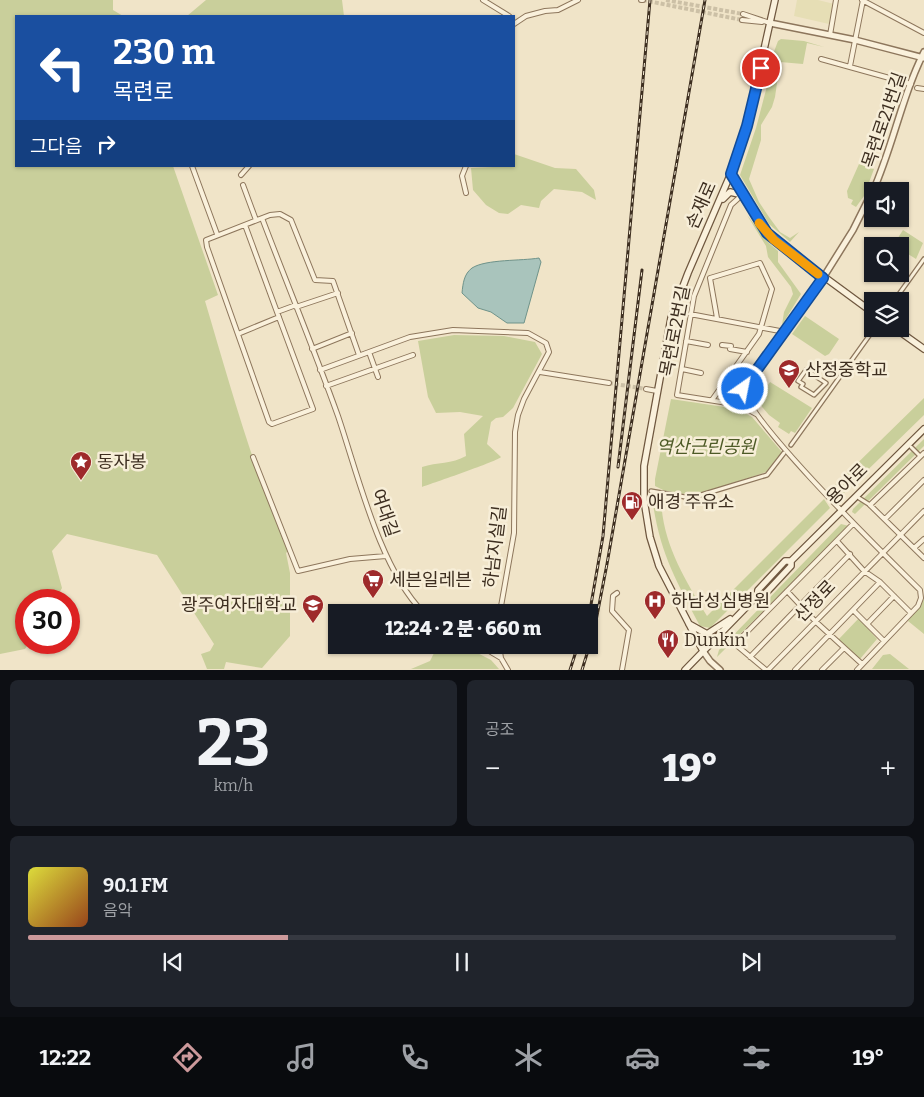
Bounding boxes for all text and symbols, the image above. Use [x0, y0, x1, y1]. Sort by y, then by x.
text: 230 m [113, 31, 215, 73]
icon: left [30, 35, 95, 100]
pin [740, 47, 782, 89]
icon: arrive [747, 54, 775, 82]
street label: 목련로21번길 [857, 69, 911, 171]
text: 목련로 [113, 78, 174, 105]
icon: right [92, 130, 120, 158]
text: 그다음 [30, 135, 82, 158]
street label: 손재로 [681, 178, 721, 232]
map controls [864, 182, 909, 337]
button: sound [864, 182, 909, 227]
button: search [864, 237, 909, 282]
street label: 목련로2번길 [655, 283, 695, 379]
button: layers [864, 292, 909, 337]
school or university icon: 산정중학교 [777, 358, 801, 389]
place label: 산정중학교 [805, 359, 888, 381]
position arrow [716, 362, 768, 414]
park label: 역산근린공원 [656, 436, 757, 458]
place icon: 동자봉 [69, 450, 93, 481]
place label: 동자봉 [97, 451, 147, 473]
street label: 용아로 [822, 459, 872, 509]
street label: 여대길 [367, 486, 403, 540]
fuel station icon: 애경 주유소 [620, 490, 644, 521]
place label: 애경 주유소 [648, 491, 734, 513]
street label: 하남지실길 [479, 505, 511, 589]
supermarket icon: 세븐일레븐 [361, 568, 385, 599]
place label: 세븐일레븐 [389, 569, 472, 591]
street label: 산정로 [790, 575, 840, 627]
speed limit sign: 30 [15, 589, 80, 654]
hospital icon: 하남성심병원 [643, 589, 667, 620]
place label: 하남성심병원 [671, 590, 770, 612]
school or university icon: 광주여자대학교 [301, 593, 325, 624]
place label: 광주여자대학교 [181, 594, 297, 616]
text: 12:24 · 2 분 · 660 m [385, 617, 541, 640]
restaurant icon: Dunkin' [656, 628, 680, 659]
place label: Dunkin' [684, 629, 749, 651]
text: 23 [196, 704, 271, 782]
text: 공조 [485, 720, 514, 739]
text: 19° [662, 745, 718, 791]
text: − [485, 752, 500, 785]
text: + [880, 752, 896, 785]
text: km/h [214, 776, 253, 795]
text: 90.1 FM [103, 874, 168, 897]
text: 음악 [103, 901, 132, 920]
icon: previous [159, 948, 187, 976]
icon: pause [448, 948, 476, 976]
icon: next [737, 948, 765, 976]
icon: directions [170, 1040, 205, 1075]
icon: music [284, 1040, 319, 1075]
icon: phone [397, 1040, 432, 1075]
icon: climate [511, 1040, 546, 1075]
icon: car [625, 1040, 660, 1075]
icon: filters [739, 1040, 774, 1075]
text: 12:22 [39, 1044, 91, 1071]
text: 19° [853, 1044, 885, 1071]

